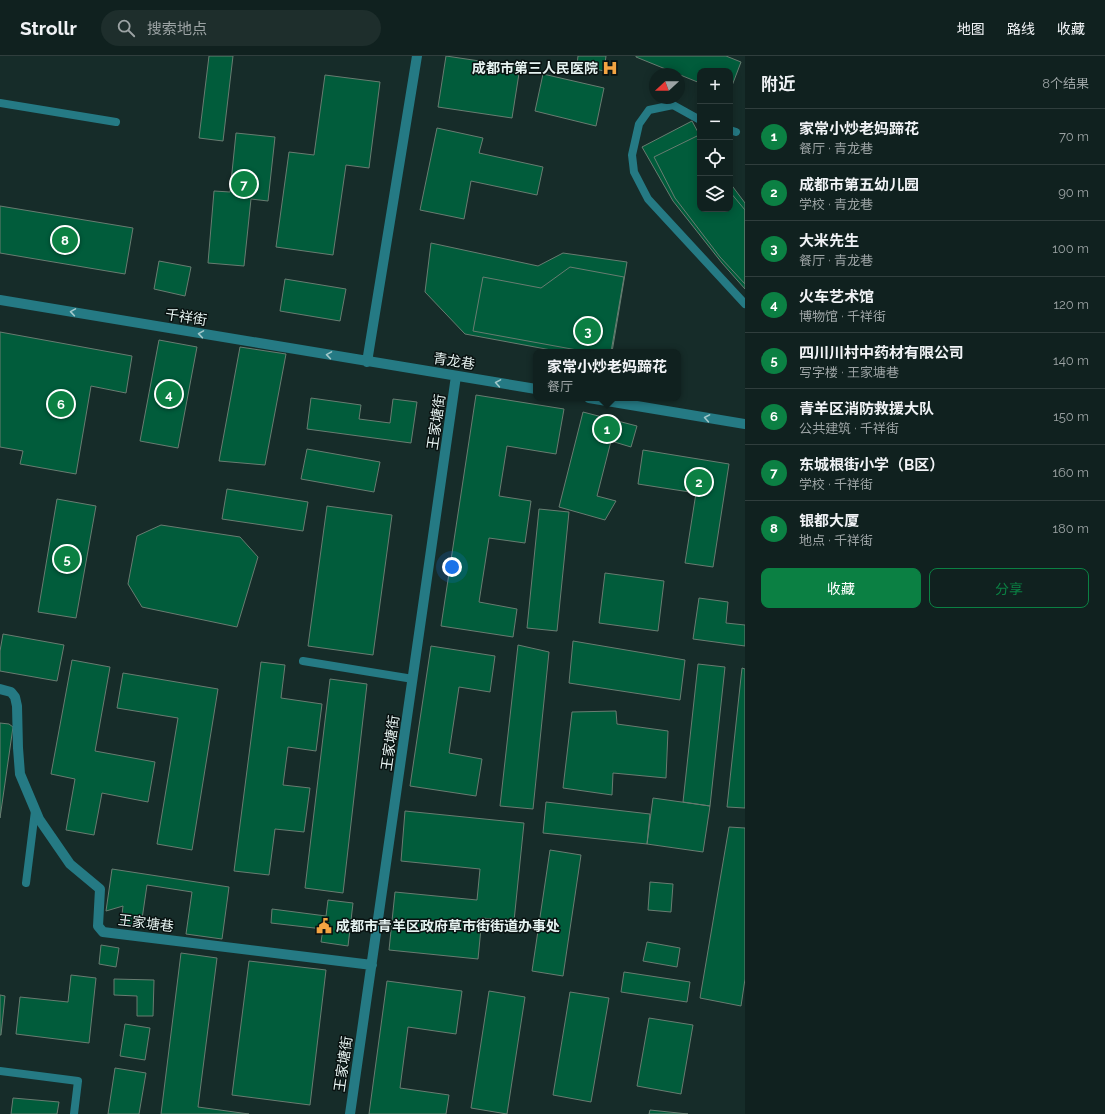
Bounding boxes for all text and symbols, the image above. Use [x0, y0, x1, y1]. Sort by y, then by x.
search box [101, 10, 381, 46]
text: Strollr [20, 17, 77, 39]
icon: search [115, 17, 137, 39]
text: 搜索地点 [147, 20, 207, 38]
text: 地图 [957, 21, 985, 37]
text: 路线 [1007, 21, 1035, 37]
text: 收藏 [1057, 21, 1085, 37]
hospital icon: 成都市第三人民医院 [601, 59, 619, 77]
place label: 成都市第三人民医院 [472, 60, 598, 76]
north arrow [649, 68, 685, 104]
map controls [697, 68, 733, 212]
button: + [697, 68, 733, 104]
text: 附近 [761, 74, 795, 94]
text: 8个结果 [1042, 76, 1089, 91]
button: − [697, 104, 733, 140]
text: 家常小炒老妈蹄花 [799, 120, 919, 138]
text: 1 [771, 129, 777, 144]
text: 70 m [1059, 129, 1089, 144]
button: locate [697, 140, 733, 176]
text: 餐厅 · 青龙巷 [799, 141, 873, 156]
pin: 7 [231, 169, 257, 199]
button: layers [697, 176, 733, 212]
text: 成都市第五幼儿园 [799, 176, 919, 194]
text: 2 [770, 185, 778, 200]
text: 90 m [1058, 185, 1089, 200]
text: 学校 · 青龙巷 [799, 197, 873, 212]
pin: 8 [52, 225, 78, 255]
text: 大米先生 [799, 232, 859, 250]
text: 3 [770, 241, 778, 256]
text: 100 m [1052, 241, 1089, 256]
text: 餐厅 · 青龙巷 [799, 253, 873, 268]
text: 火车艺术馆 [799, 288, 874, 306]
text: 4 [770, 297, 778, 312]
text: 120 m [1053, 297, 1089, 312]
street label: 千祥街 [164, 306, 208, 328]
one-way arrow [69, 309, 76, 317]
text: 博物馆 · 千祥街 [799, 309, 886, 324]
pin: 3 [575, 316, 601, 346]
one-way arrow [198, 330, 204, 339]
text: 四川川村中药材有限公司 [799, 344, 964, 362]
popup [533, 349, 681, 401]
street label: 青龙巷 [432, 350, 476, 372]
one-way arrow [326, 352, 332, 360]
text: 5 [770, 353, 778, 368]
text: 140 m [1053, 353, 1089, 368]
text: 家常小炒老妈蹄花 [547, 358, 667, 376]
text: 写字楼 · 王家塘巷 [799, 365, 899, 380]
pin: 4 [156, 379, 182, 409]
one-way arrow [494, 379, 501, 387]
text: 餐厅 [547, 379, 573, 394]
pin: 6 [48, 389, 74, 419]
street label: 王家塘街 [424, 393, 448, 451]
text: 青羊区消防救援大队 [799, 400, 934, 418]
text: 6 [770, 409, 778, 424]
text: 150 m [1053, 409, 1089, 424]
pin: 1 [594, 414, 620, 444]
one-way arrow [703, 414, 710, 423]
text: 公共建筑 · 千祥街 [799, 421, 899, 436]
text: 东城根街小学（B区） [799, 456, 944, 474]
text: 7 [770, 465, 778, 480]
text: 160 m [1052, 465, 1089, 480]
pin: 2 [686, 467, 712, 497]
text: 学校 · 千祥街 [799, 477, 873, 492]
text: 银都大厦 [799, 512, 859, 530]
text: 8 [770, 521, 778, 536]
text: 180 m [1053, 521, 1089, 536]
text: 地点 · 千祥街 [799, 533, 873, 548]
pin: 5 [54, 544, 80, 574]
your location [442, 557, 462, 577]
button: 收藏 [761, 568, 921, 608]
button: 分享 [929, 568, 1089, 608]
street label: 王家塘街 [378, 714, 402, 772]
street label: 王家塘巷 [117, 912, 175, 934]
public building icon: 成都市青羊区政府草市街街道办事处 [315, 917, 333, 935]
place label: 成都市青羊区政府草市街街道办事处 [336, 918, 560, 934]
street label: 王家塘街 [331, 1035, 355, 1093]

